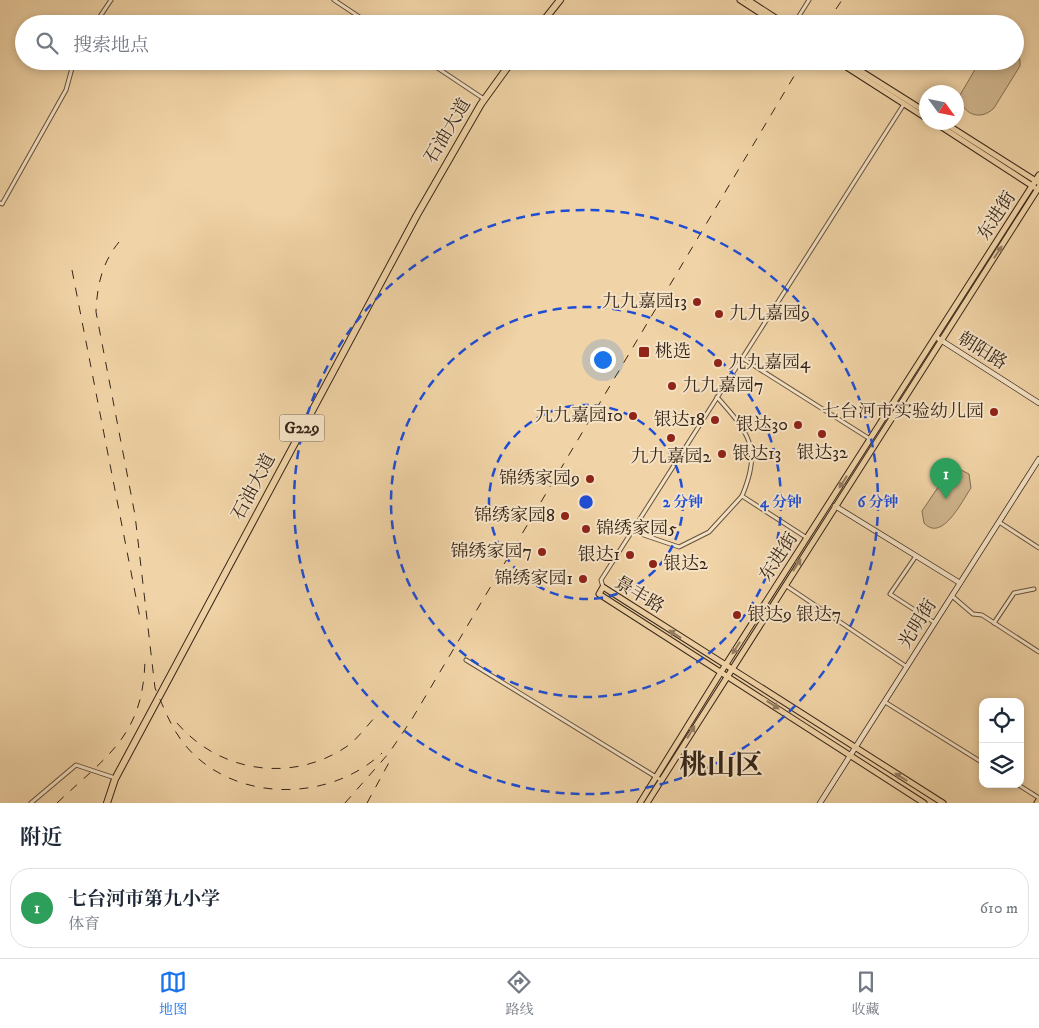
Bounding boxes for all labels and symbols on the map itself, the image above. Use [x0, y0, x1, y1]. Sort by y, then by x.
north arrow [919, 85, 964, 130]
street label: 石油大道 [420, 94, 476, 168]
street label: 东进街 [973, 187, 1021, 245]
one-way arrow [993, 245, 1003, 258]
place label: 九九嘉园13 [602, 291, 687, 313]
marker: 九九嘉园13 [691, 296, 703, 308]
place label: 九九嘉园9 [729, 303, 810, 325]
marker: 九九嘉园9 [713, 308, 725, 320]
street label: 朝阳路 [953, 327, 1011, 375]
place label: 桃选 [655, 341, 691, 363]
marker: 桃选 [637, 345, 651, 359]
your location [590, 347, 616, 373]
place label: 九九嘉园4 [728, 352, 811, 374]
marker: 九九嘉园4 [712, 357, 724, 369]
place label: 九九嘉园7 [682, 375, 763, 397]
marker: 九九嘉园7 [666, 380, 678, 392]
place label: 七台河市实验幼儿园 [822, 401, 984, 423]
place label: 九九嘉园10 [535, 405, 623, 427]
marker: 七台河市实验幼儿园 [988, 406, 1000, 418]
place label: 银达18 [653, 409, 705, 431]
marker: 九九嘉园10 [627, 410, 639, 422]
road number: G229 [280, 414, 324, 442]
marker: 银达18 [709, 414, 721, 426]
place label: 银达30 [736, 414, 788, 436]
marker: 银达30 [792, 419, 804, 431]
marker: 银达32 [816, 428, 828, 440]
marker: 九九嘉园2 [665, 432, 677, 444]
place label: 银达32 [796, 442, 848, 464]
place label: 银达13 [732, 443, 781, 465]
place label: 九九嘉园2 [631, 446, 712, 468]
marker: 银达13 [716, 448, 728, 460]
street label: 石油大道 [227, 450, 281, 524]
pin: 1 [930, 458, 962, 499]
place label: 锦绣家园9 [499, 468, 580, 490]
marker: 锦绣家园9 [584, 473, 596, 485]
one-way arrow [839, 475, 848, 489]
centre of rings [577, 493, 595, 511]
text: 2 分钟 [663, 493, 703, 512]
text: 4 分钟 [759, 493, 802, 512]
text: 6 分钟 [857, 493, 899, 512]
place label: 锦绣家园8 [474, 505, 555, 527]
marker: 锦绣家园8 [559, 510, 571, 522]
place label: 锦绣家园5 [596, 518, 677, 540]
marker: 锦绣家园5 [580, 523, 592, 535]
street label: 东进街 [755, 528, 803, 586]
place label: 锦绣家园7 [451, 541, 532, 563]
place label: 银达1 [577, 544, 620, 566]
marker: 锦绣家园7 [536, 546, 548, 558]
marker: 银达1 [624, 549, 636, 561]
place label: 银达2 [663, 553, 708, 575]
marker: 银达2 [647, 558, 659, 570]
one-way arrow [792, 559, 802, 572]
place label: 锦绣家园1 [494, 568, 573, 590]
street label: 景丰路 [610, 572, 668, 618]
marker: 锦绣家园1 [577, 573, 589, 585]
street label: 光明街 [894, 595, 942, 653]
place label: 银达9 银达7 [747, 604, 841, 626]
marker: 银达9 银达7 [731, 609, 743, 621]
one-way arrow [669, 629, 682, 638]
one-way arrow [732, 641, 741, 655]
one-way arrow [766, 700, 779, 710]
one-way arrow [687, 726, 696, 739]
district label: 桃山区 [679, 748, 763, 783]
one-way arrow [895, 773, 908, 782]

